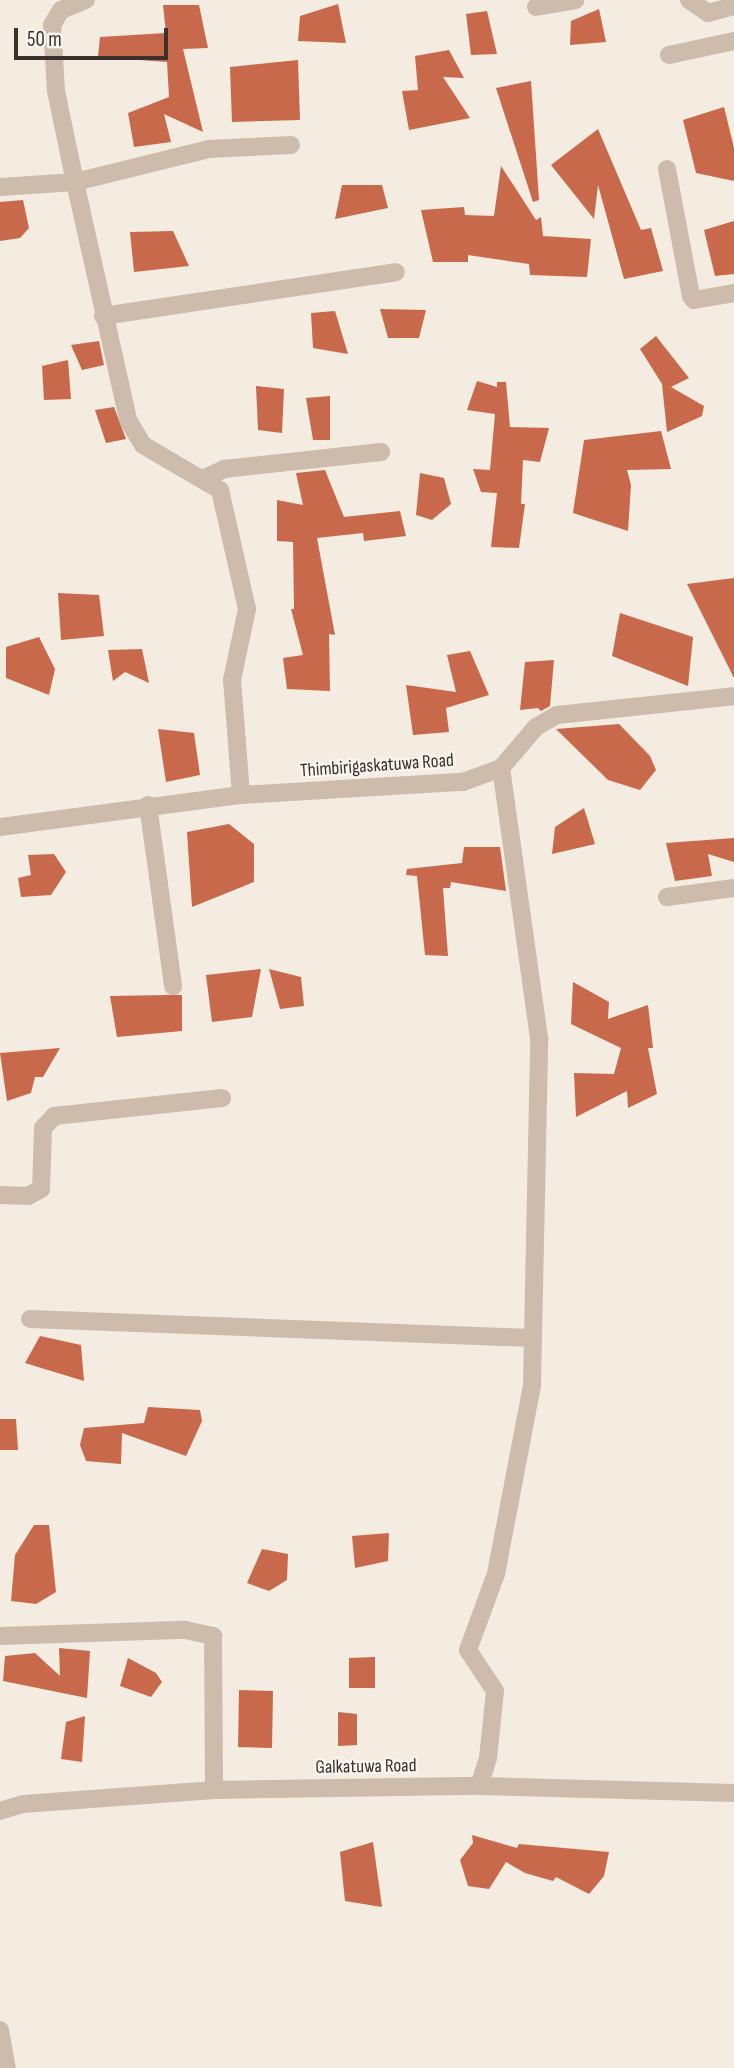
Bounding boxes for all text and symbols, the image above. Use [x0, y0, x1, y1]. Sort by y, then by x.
scale bar [18, 14, 172, 58]
text: 50 m [27, 27, 62, 52]
street label: Thimbirigaskatuwa Road [299, 749, 455, 783]
street label: Galkatuwa Road [315, 1755, 417, 1779]

